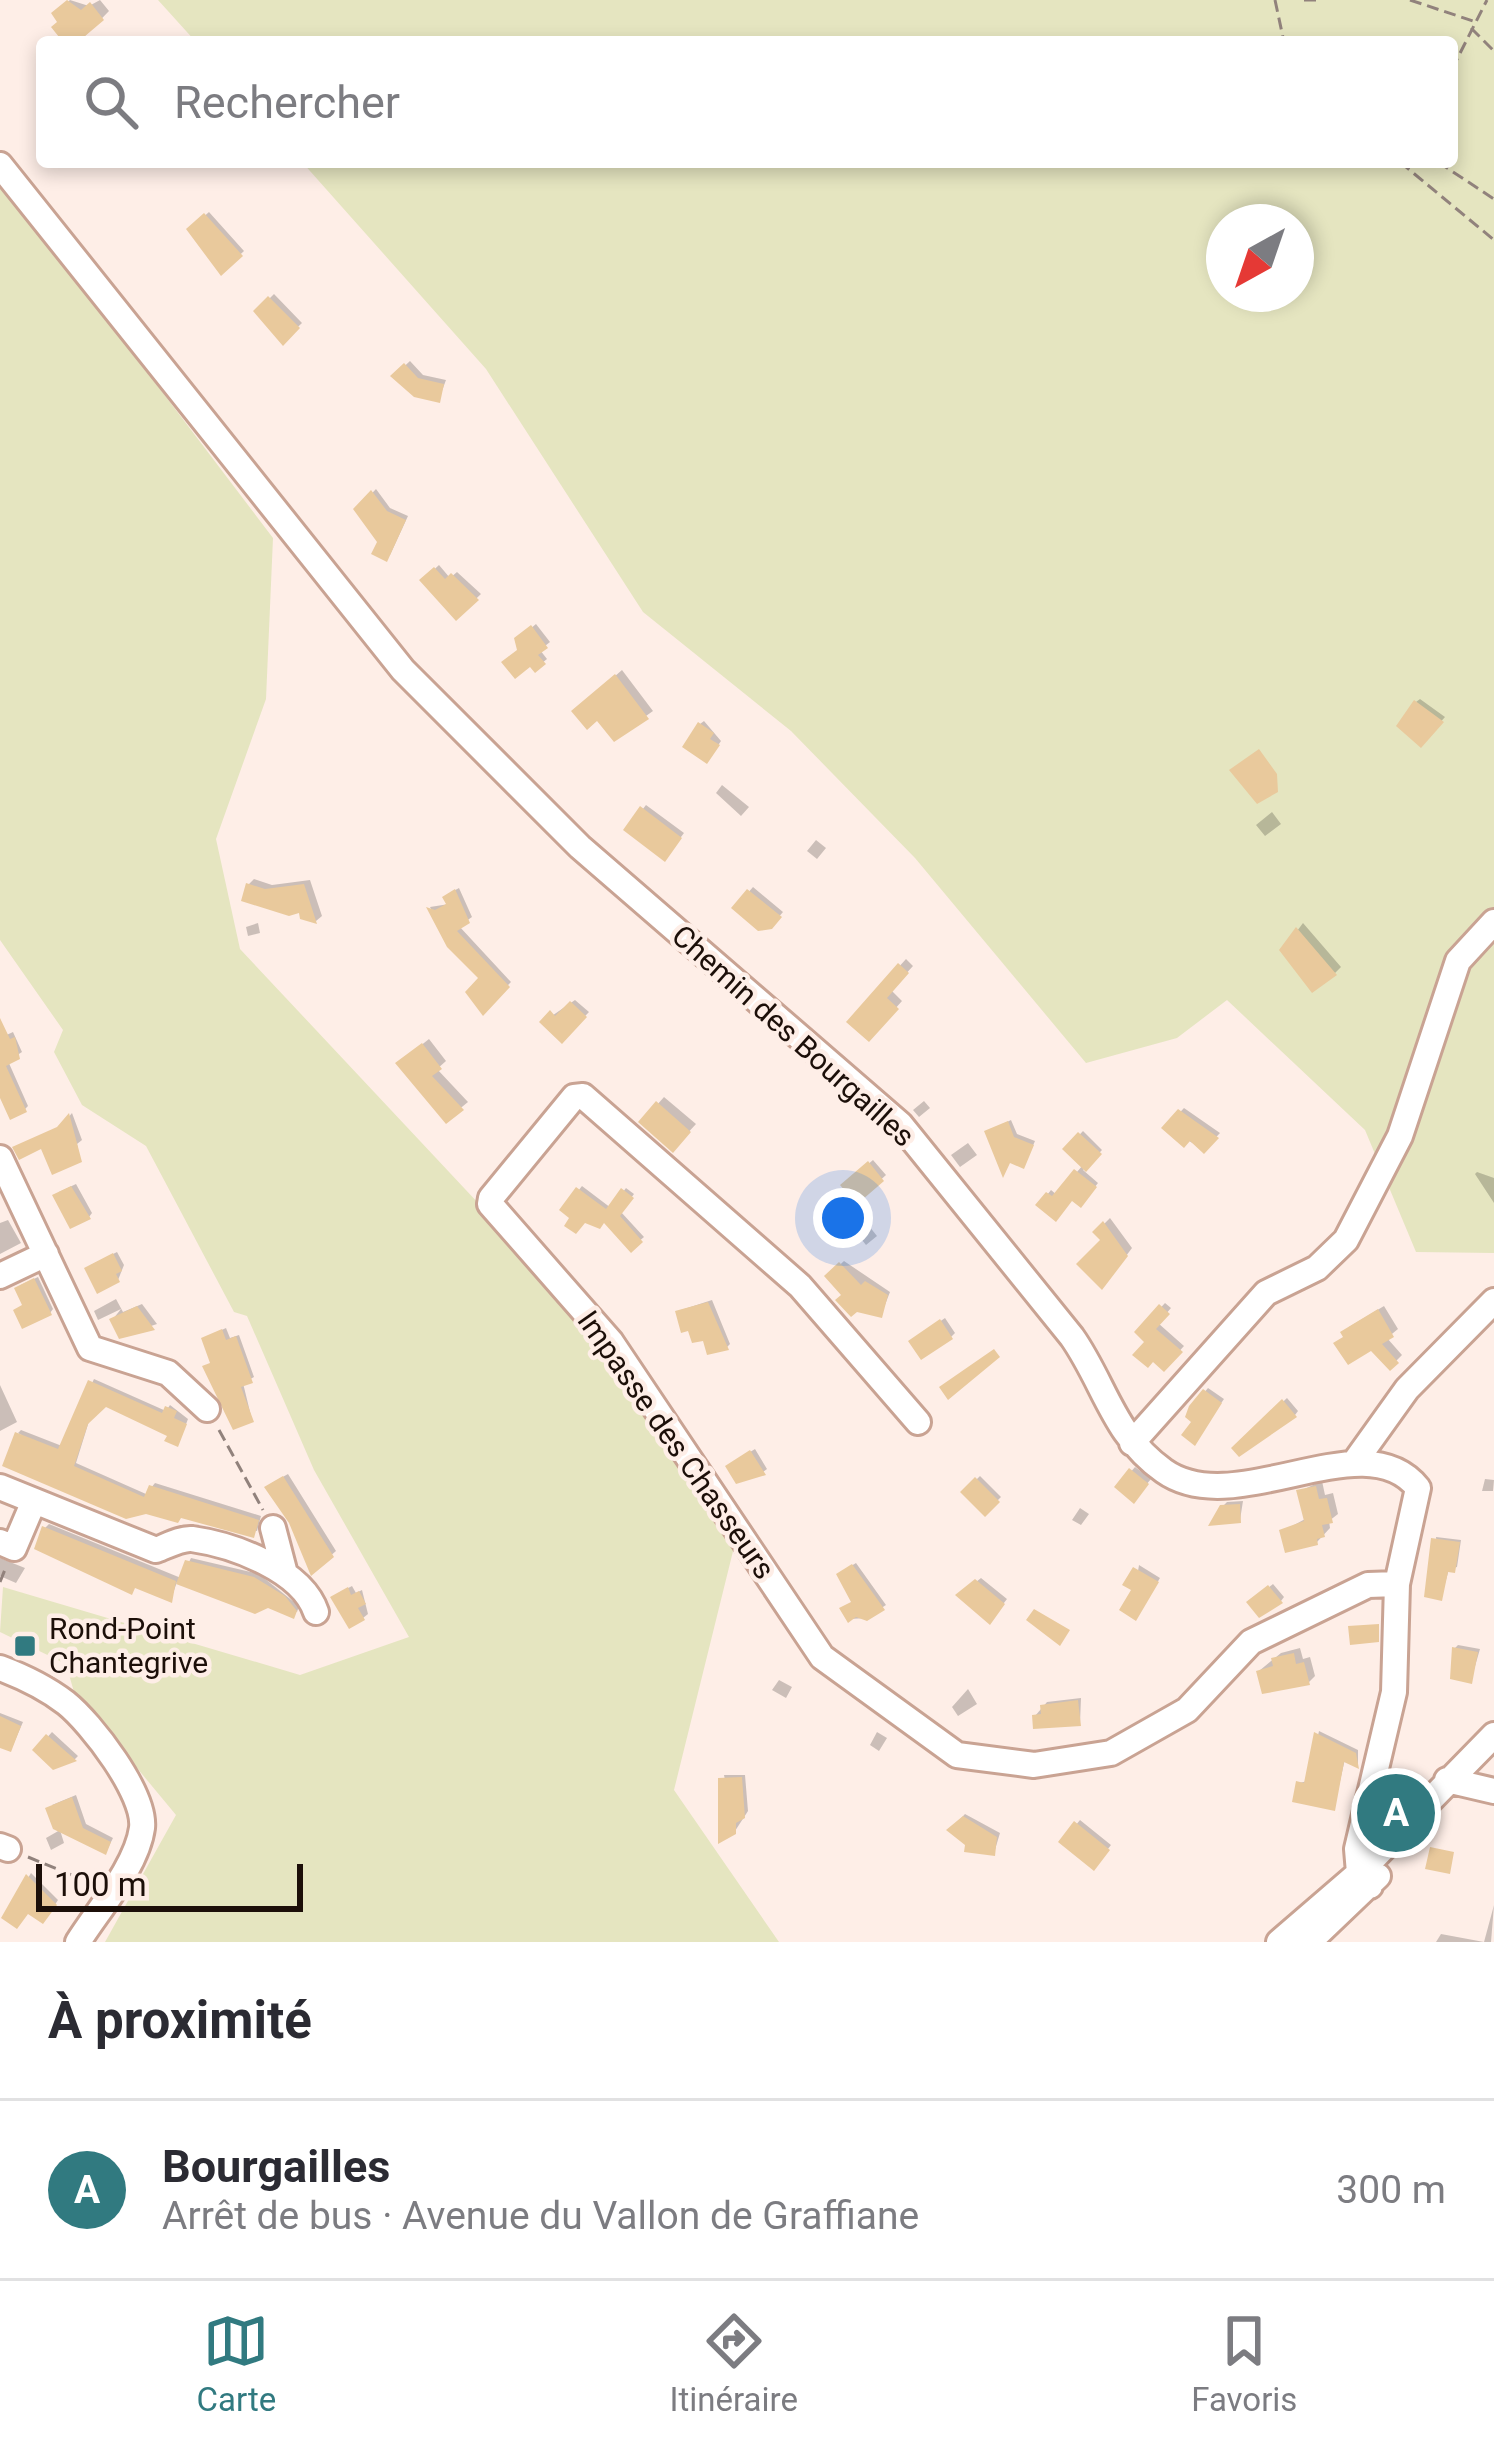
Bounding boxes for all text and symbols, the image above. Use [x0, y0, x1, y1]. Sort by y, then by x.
search box [36, 36, 1458, 168]
icon: search [78, 69, 144, 135]
text: Rechercher [174, 76, 400, 129]
north arrow [1206, 204, 1314, 312]
street label: Chemin des Bourgailles [665, 918, 922, 1154]
your location [813, 1188, 873, 1248]
street label: Impasse des Chasseurs [571, 1304, 782, 1585]
place label: Rond-Point Chantegrive [49, 1611, 208, 1680]
marker: Rond-Point Chantegrive [12, 1633, 38, 1659]
pin: A [1357, 1768, 1435, 1858]
scale bar [36, 1858, 303, 1911]
text: 100 m [54, 1865, 147, 1904]
text: À proximité [48, 1991, 312, 2050]
text: Bourgailles [162, 2140, 390, 2193]
text: A [74, 2167, 100, 2213]
text: 300 m [1336, 2167, 1446, 2213]
text: Arrêt de bus · Avenue du Vallon de Graffiane [162, 2193, 919, 2239]
tab: Carte [197, 2308, 276, 2419]
tab: Itinéraire [670, 2308, 798, 2419]
tab: Favoris [1191, 2308, 1297, 2419]

